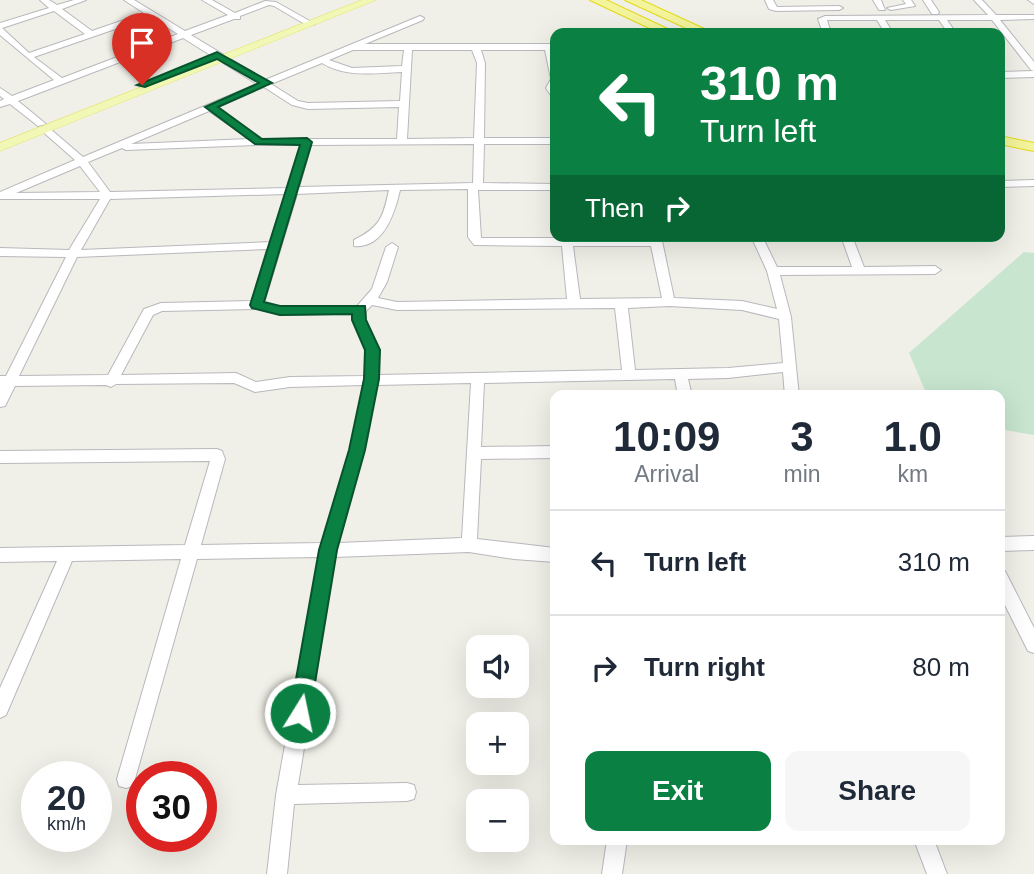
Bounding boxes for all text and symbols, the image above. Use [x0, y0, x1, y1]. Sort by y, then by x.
pin [112, 13, 172, 85]
icon: arrive [123, 24, 161, 62]
icon: left [585, 56, 676, 147]
text: 310 m [700, 56, 839, 110]
text: Turn left [700, 113, 816, 149]
icon: right [658, 189, 696, 227]
text: Then [585, 193, 644, 223]
text: 10:09 [613, 413, 720, 460]
text: 3 [790, 413, 814, 460]
text: 1.0 [884, 413, 942, 460]
text: Arrival [634, 461, 699, 487]
text: min [783, 461, 821, 487]
text: km [897, 461, 928, 487]
icon: left [585, 544, 623, 582]
text: Turn left [644, 547, 746, 577]
text: 310 m [898, 547, 970, 577]
map controls [466, 635, 529, 852]
button: sound [466, 635, 529, 698]
icon: right [585, 649, 623, 687]
text: Turn right [644, 652, 765, 682]
text: 80 m [912, 652, 970, 682]
position arrow [263, 676, 337, 750]
button: + [466, 712, 529, 775]
button: Exit [585, 751, 771, 831]
button: Share [785, 751, 970, 831]
speed limit sign: 30 [126, 761, 217, 852]
text: 20 [47, 778, 86, 817]
button: − [466, 789, 529, 852]
text: km/h [47, 814, 86, 834]

